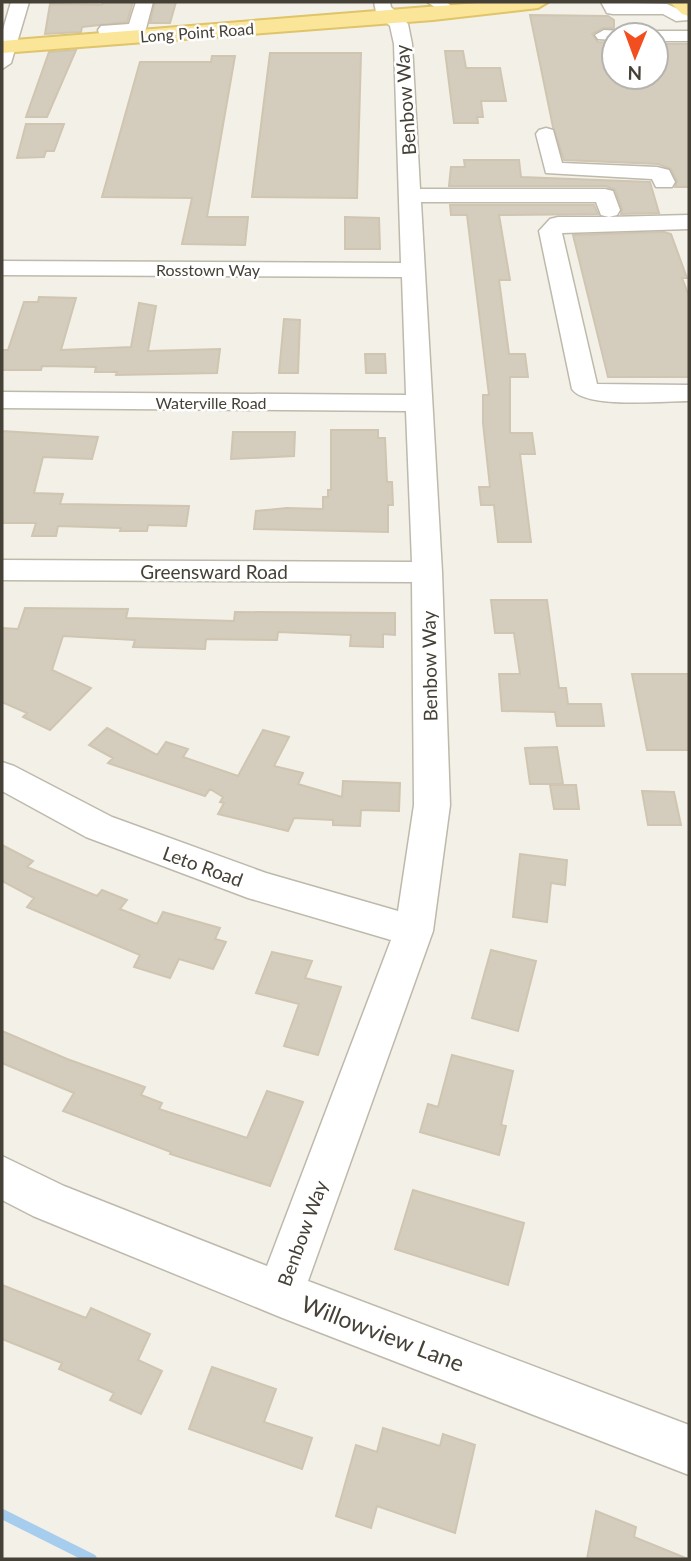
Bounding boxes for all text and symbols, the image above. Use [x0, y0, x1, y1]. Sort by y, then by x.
street label: Long Point Road [139, 19, 255, 45]
north arrow [600, 21, 670, 91]
street label: Benbow Way [390, 44, 420, 156]
text: N [627, 62, 642, 85]
street label: Rosstown Way [156, 260, 261, 279]
street label: Waterville Road [155, 393, 267, 412]
street label: Greensward Road [140, 560, 288, 583]
street label: Benbow Way [417, 610, 441, 722]
street label: Leto Road [160, 841, 246, 891]
street label: Benbow Way [272, 1177, 332, 1289]
street label: Willowview Lane [298, 1289, 468, 1377]

